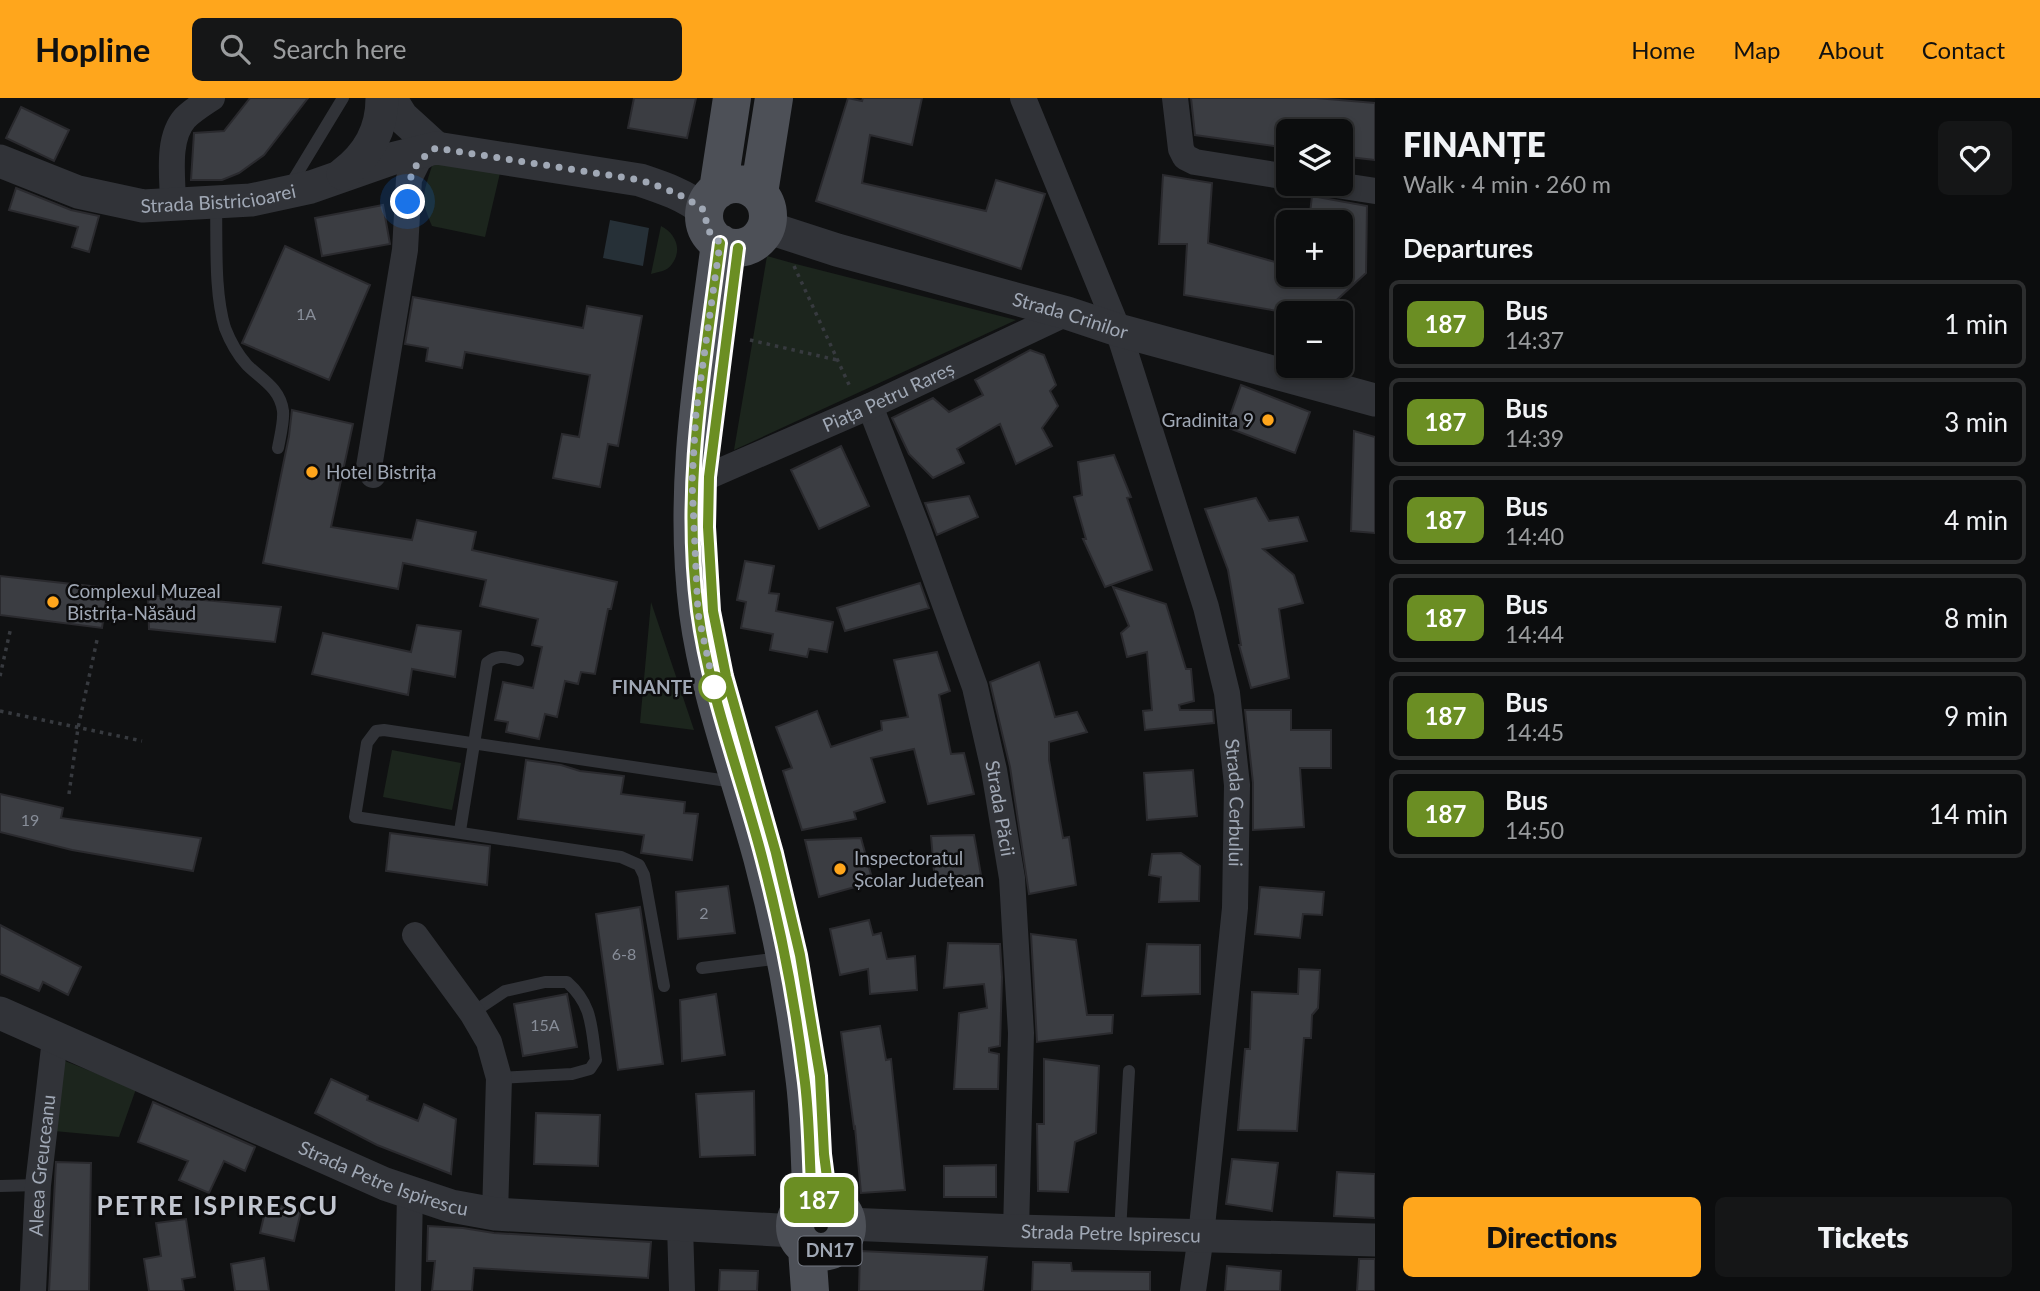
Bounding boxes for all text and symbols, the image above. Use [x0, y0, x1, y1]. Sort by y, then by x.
search box [192, 18, 682, 81]
text: Hopline [35, 29, 150, 69]
icon: search [216, 30, 254, 68]
text: Search here [272, 33, 407, 65]
text: Home [1631, 35, 1695, 64]
text: Map [1733, 35, 1781, 64]
text: About [1819, 35, 1884, 64]
text: Contact [1922, 35, 2005, 64]
map controls [1276, 119, 1353, 378]
button: layers [1276, 119, 1353, 196]
button: heart [1938, 121, 2012, 195]
text: FINANȚE [1403, 124, 1546, 164]
text: Walk · 4 min · 260 m [1403, 170, 1611, 198]
street label: Strada Bistricioarei [140, 179, 298, 217]
your location [390, 184, 425, 219]
button: + [1276, 210, 1353, 287]
text: Departures [1403, 232, 1533, 264]
street label: Strada Crinilor [1010, 287, 1131, 343]
text: Bus [1505, 294, 1548, 326]
button: − [1276, 301, 1353, 378]
house number: 1A [296, 304, 316, 323]
text: 1 min [1944, 308, 2008, 340]
text: 187 [1425, 309, 1466, 338]
text: 14:37 [1505, 326, 1564, 354]
street label: Piața Petru Rareș [819, 356, 958, 436]
text: Bus [1505, 392, 1548, 424]
text: 3 min [1944, 406, 2008, 438]
text: 187 [1425, 407, 1466, 436]
place label: Gradinita 9 [1162, 408, 1254, 431]
marker: Gradinita 9 [1260, 412, 1276, 428]
text: 14:39 [1505, 424, 1564, 452]
place label: Hotel Bistrița [326, 460, 436, 483]
marker: Hotel Bistrița [304, 464, 320, 480]
text: Bus [1505, 490, 1548, 522]
text: 4 min [1944, 504, 2008, 536]
text: 187 [1425, 505, 1466, 534]
text: 14:40 [1505, 522, 1564, 550]
place label: Complexul Muzeal Bistrița-Năsăud [67, 579, 221, 624]
text: Bus [1505, 588, 1548, 620]
marker: Complexul Muzeal Bistrița-Năsăud [45, 594, 61, 610]
text: 8 min [1944, 602, 2008, 634]
text: 187 [1425, 603, 1466, 632]
text: 14:44 [1505, 620, 1564, 648]
marker: FINANȚE [699, 672, 729, 702]
place label: FINANȚE [612, 675, 693, 698]
text: Bus [1505, 686, 1548, 718]
text: 9 min [1944, 700, 2008, 732]
text: 187 [1425, 701, 1466, 730]
text: 14:45 [1505, 718, 1564, 746]
street label: Strada Cerbului [1221, 737, 1249, 867]
street label: Strada Păcii [981, 758, 1020, 858]
text: Bus [1505, 784, 1548, 816]
text: 14 min [1929, 798, 2008, 830]
text: 187 [1425, 799, 1466, 828]
house number: 19 [21, 810, 39, 829]
text: 14:50 [1505, 816, 1564, 844]
place label: Inspectoratul Școlar Județean [854, 846, 984, 891]
marker: Inspectoratul Școlar Județean [832, 861, 848, 877]
house number: 2 [699, 903, 709, 922]
house number: 6-8 [612, 944, 636, 963]
house number: 15A [530, 1015, 560, 1034]
street label: Aleea Greuceanu [24, 1093, 59, 1237]
street label: Strada Petre Ispirescu [295, 1135, 470, 1220]
line badge: 187 [779, 1177, 859, 1223]
text: 187 [798, 1185, 840, 1214]
district label: PETRE ISPIRESCU [97, 1189, 339, 1221]
button: Directions [1403, 1197, 1701, 1277]
button: Tickets [1715, 1197, 2012, 1277]
street label: Strada Petre Ispirescu [1021, 1219, 1201, 1247]
road number: DN17 [798, 1236, 862, 1266]

